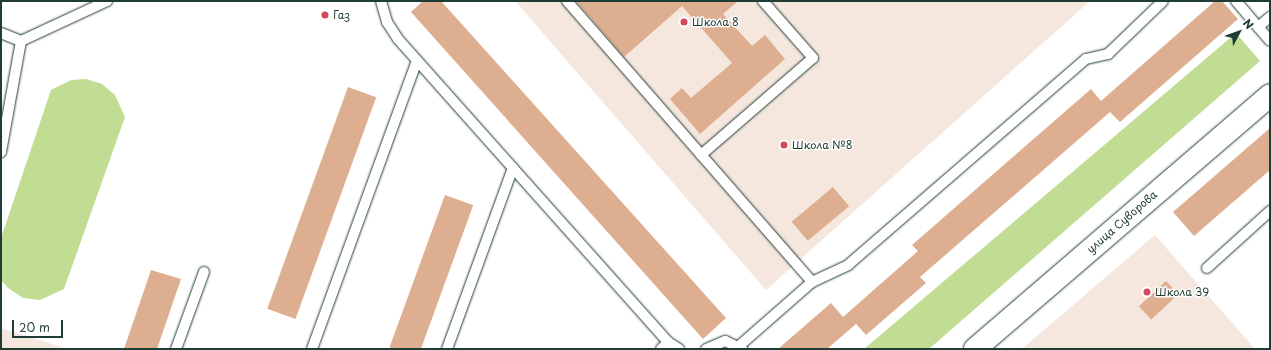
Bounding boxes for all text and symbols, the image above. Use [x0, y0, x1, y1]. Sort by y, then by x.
place label: Газ [333, 8, 350, 22]
marker: Газ [320, 10, 330, 20]
north arrow [1219, 12, 1259, 52]
place label: Школа 8 [692, 15, 739, 29]
text: N [1239, 15, 1258, 33]
marker: Школа 8 [679, 17, 689, 27]
place label: Школа №8 [792, 138, 853, 152]
marker: Школа №8 [779, 140, 789, 150]
street label: улица Суворова [1084, 188, 1160, 256]
place label: Школа 39 [1155, 285, 1209, 299]
marker: Школа 39 [1142, 287, 1152, 297]
scale bar [14, 312, 65, 338]
text: 20 m [19, 318, 50, 336]

